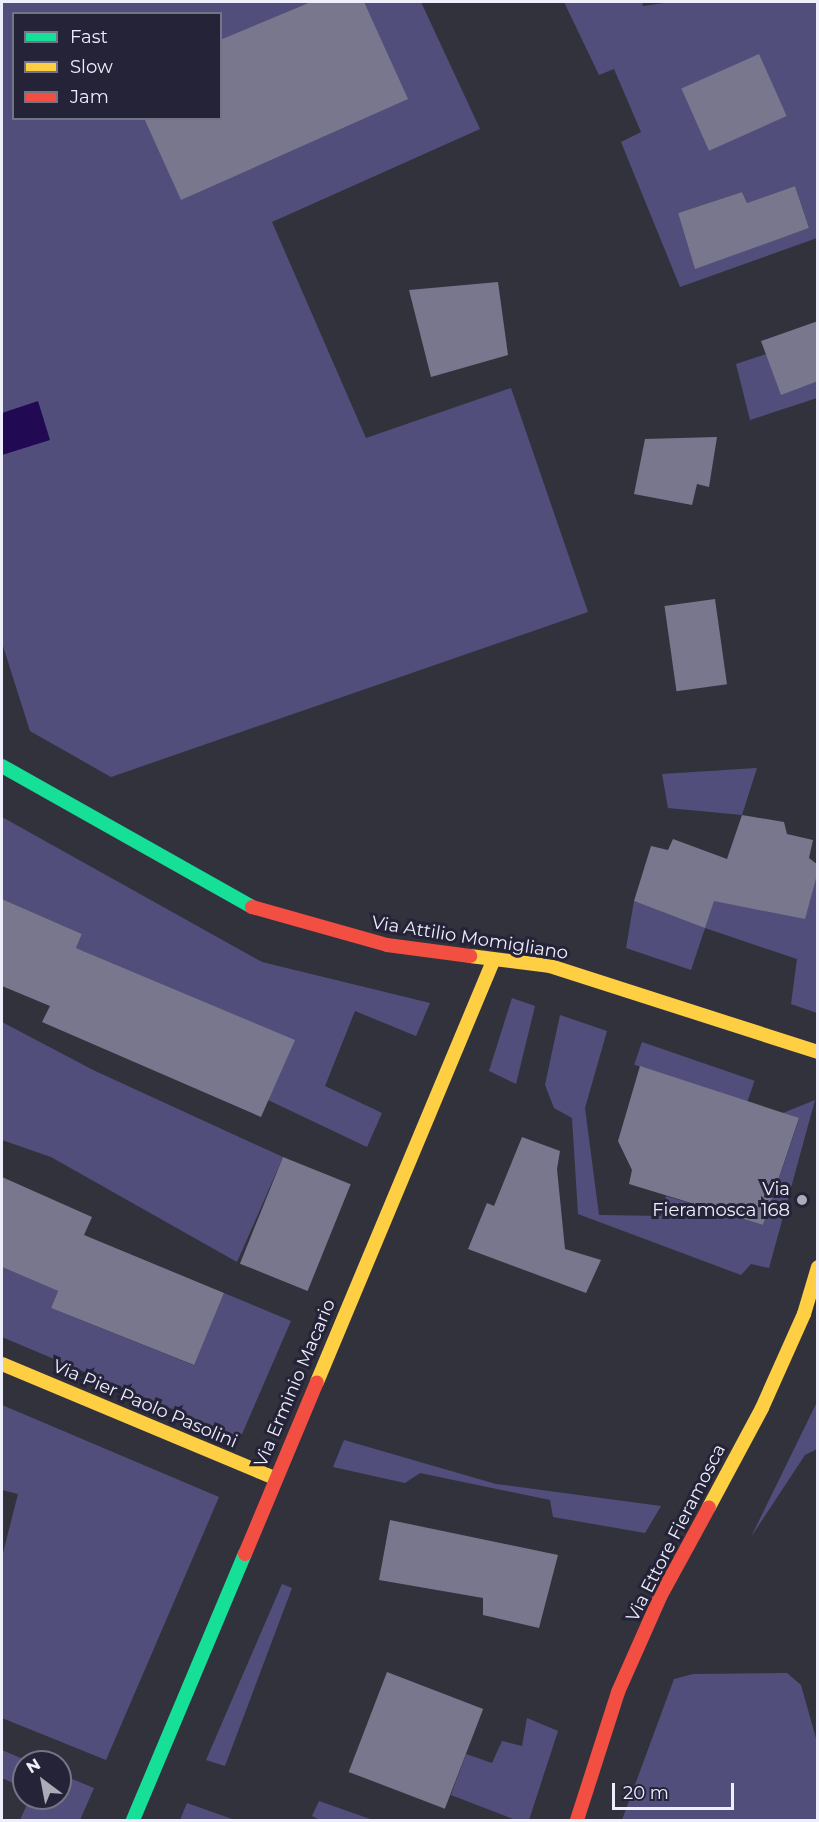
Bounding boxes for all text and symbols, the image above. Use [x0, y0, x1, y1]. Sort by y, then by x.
legend [12, 12, 222, 120]
text: Fast [70, 26, 108, 48]
text: Slow [70, 56, 113, 78]
text: Jam [70, 86, 109, 108]
street label: Via Attilio Momigliano [370, 912, 570, 964]
place label: Via Fieramosca 168 [652, 1179, 790, 1222]
marker: Via Fieramosca 168 [795, 1193, 809, 1207]
street label: Via Erminio Macario [250, 1296, 340, 1470]
street label: Via Pier Paolo Pasolini [49, 1355, 241, 1453]
street label: Via Ettore Fieramosca [622, 1441, 730, 1625]
north arrow [12, 1750, 72, 1810]
text: N [23, 1755, 44, 1777]
scale bar [615, 1771, 736, 1809]
text: 20 m [623, 1782, 669, 1804]

